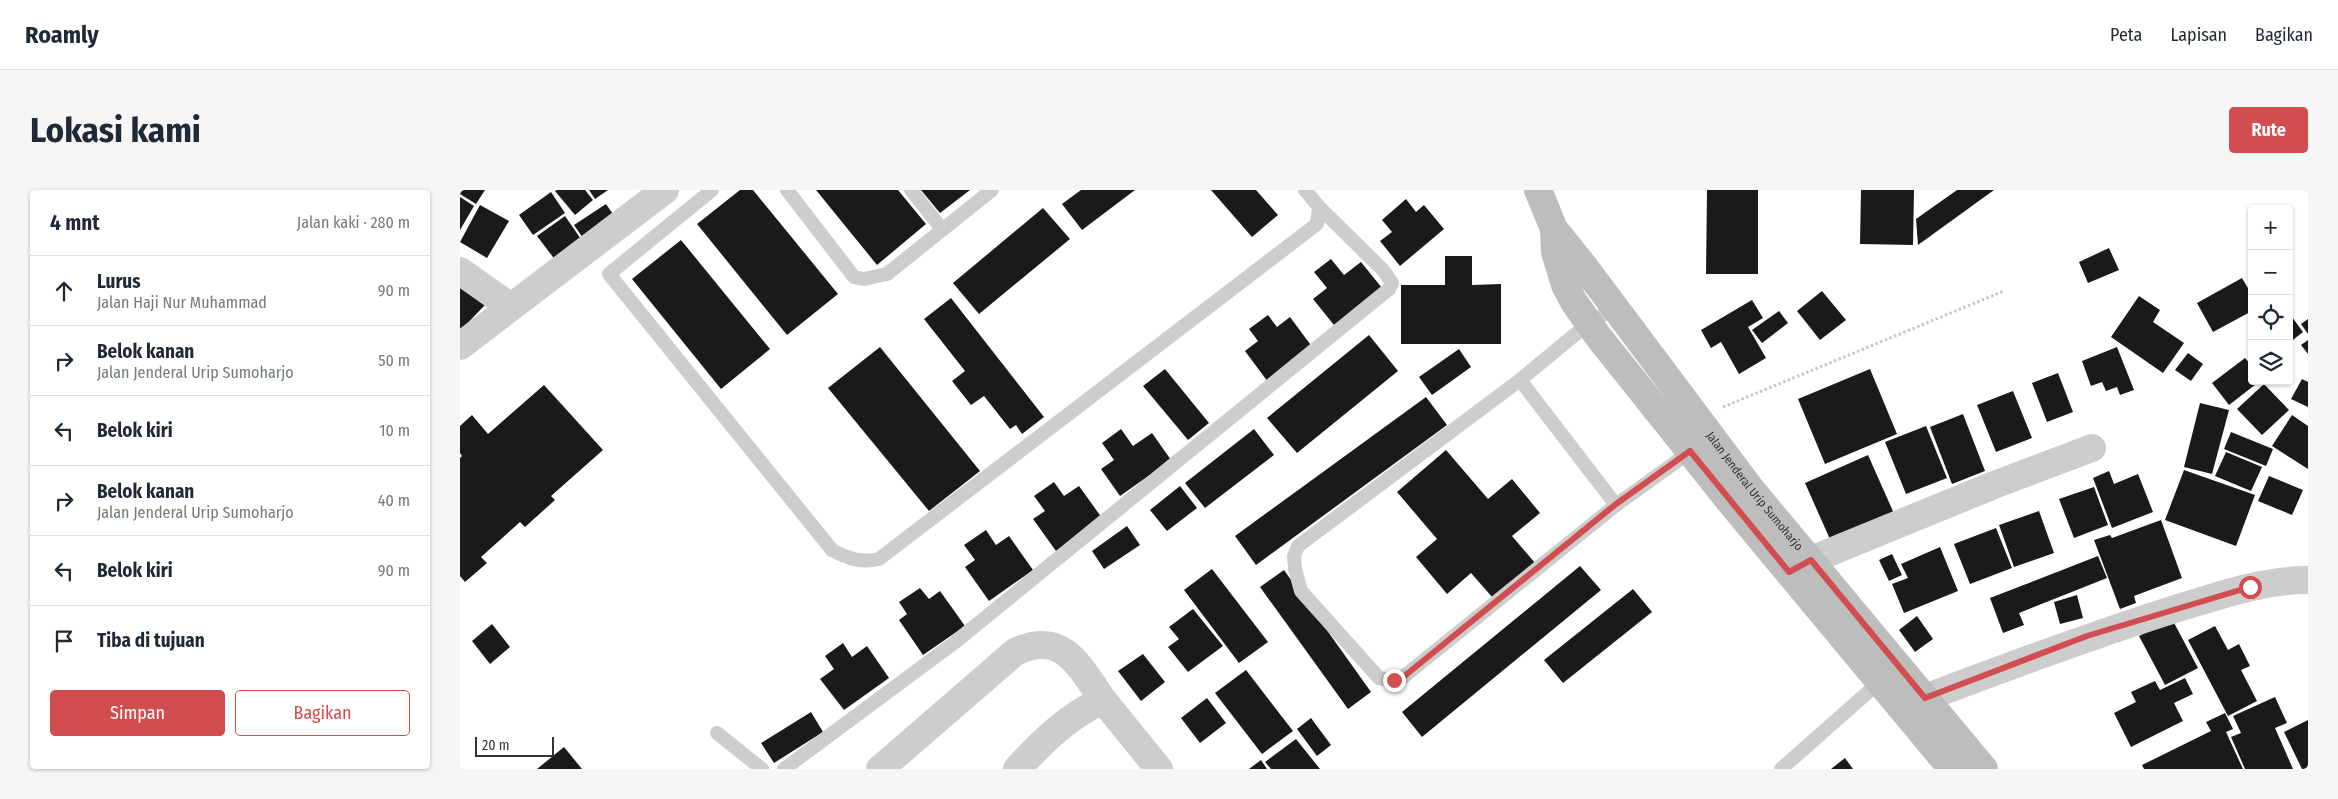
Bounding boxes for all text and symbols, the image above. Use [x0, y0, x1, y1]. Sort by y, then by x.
text: Roamly [25, 21, 99, 49]
text: Peta [2110, 24, 2142, 46]
text: Lapisan [2170, 24, 2227, 46]
text: Bagikan [2255, 24, 2313, 46]
button: Rute [2229, 107, 2308, 153]
text: Lokasi kami [30, 109, 201, 151]
map controls [2248, 205, 2293, 385]
button: + [2248, 205, 2293, 250]
text: 4 mnt [50, 210, 100, 236]
text: Jalan kaki · 280 m [297, 213, 410, 232]
button: − [2248, 250, 2293, 295]
text: Lurus [97, 270, 141, 293]
icon: ahead [50, 277, 78, 305]
text: 90 m [378, 281, 410, 300]
text: Jalan Haji Nur Muhammad [97, 293, 267, 312]
button: locate [2248, 295, 2293, 340]
text: Belok kanan [97, 340, 194, 363]
button: layers [2248, 340, 2293, 385]
icon: right [50, 347, 78, 375]
text: 50 m [378, 351, 410, 370]
text: Jalan Jenderal Urip Sumoharjo [97, 363, 294, 382]
icon: left [50, 417, 78, 445]
text: Belok kiri [97, 419, 173, 442]
text: 10 m [379, 421, 410, 440]
street label: Jalan Jenderal Urip Sumoharjo [1703, 429, 1806, 553]
text: Belok kanan [97, 480, 194, 503]
icon: right [50, 487, 78, 515]
text: 40 m [378, 491, 410, 510]
text: Jalan Jenderal Urip Sumoharjo [97, 503, 294, 522]
icon: left [50, 557, 78, 585]
text: Belok kiri [97, 559, 173, 582]
text: 90 m [378, 561, 410, 580]
route start [2239, 576, 2262, 599]
icon: arrive [50, 627, 78, 655]
text: Tiba di tujuan [97, 629, 205, 652]
route end [1383, 669, 1406, 692]
button: Simpan [50, 690, 225, 736]
button: Bagikan [235, 690, 410, 736]
scale bar [475, 734, 554, 757]
text: 20 m [482, 737, 510, 754]

